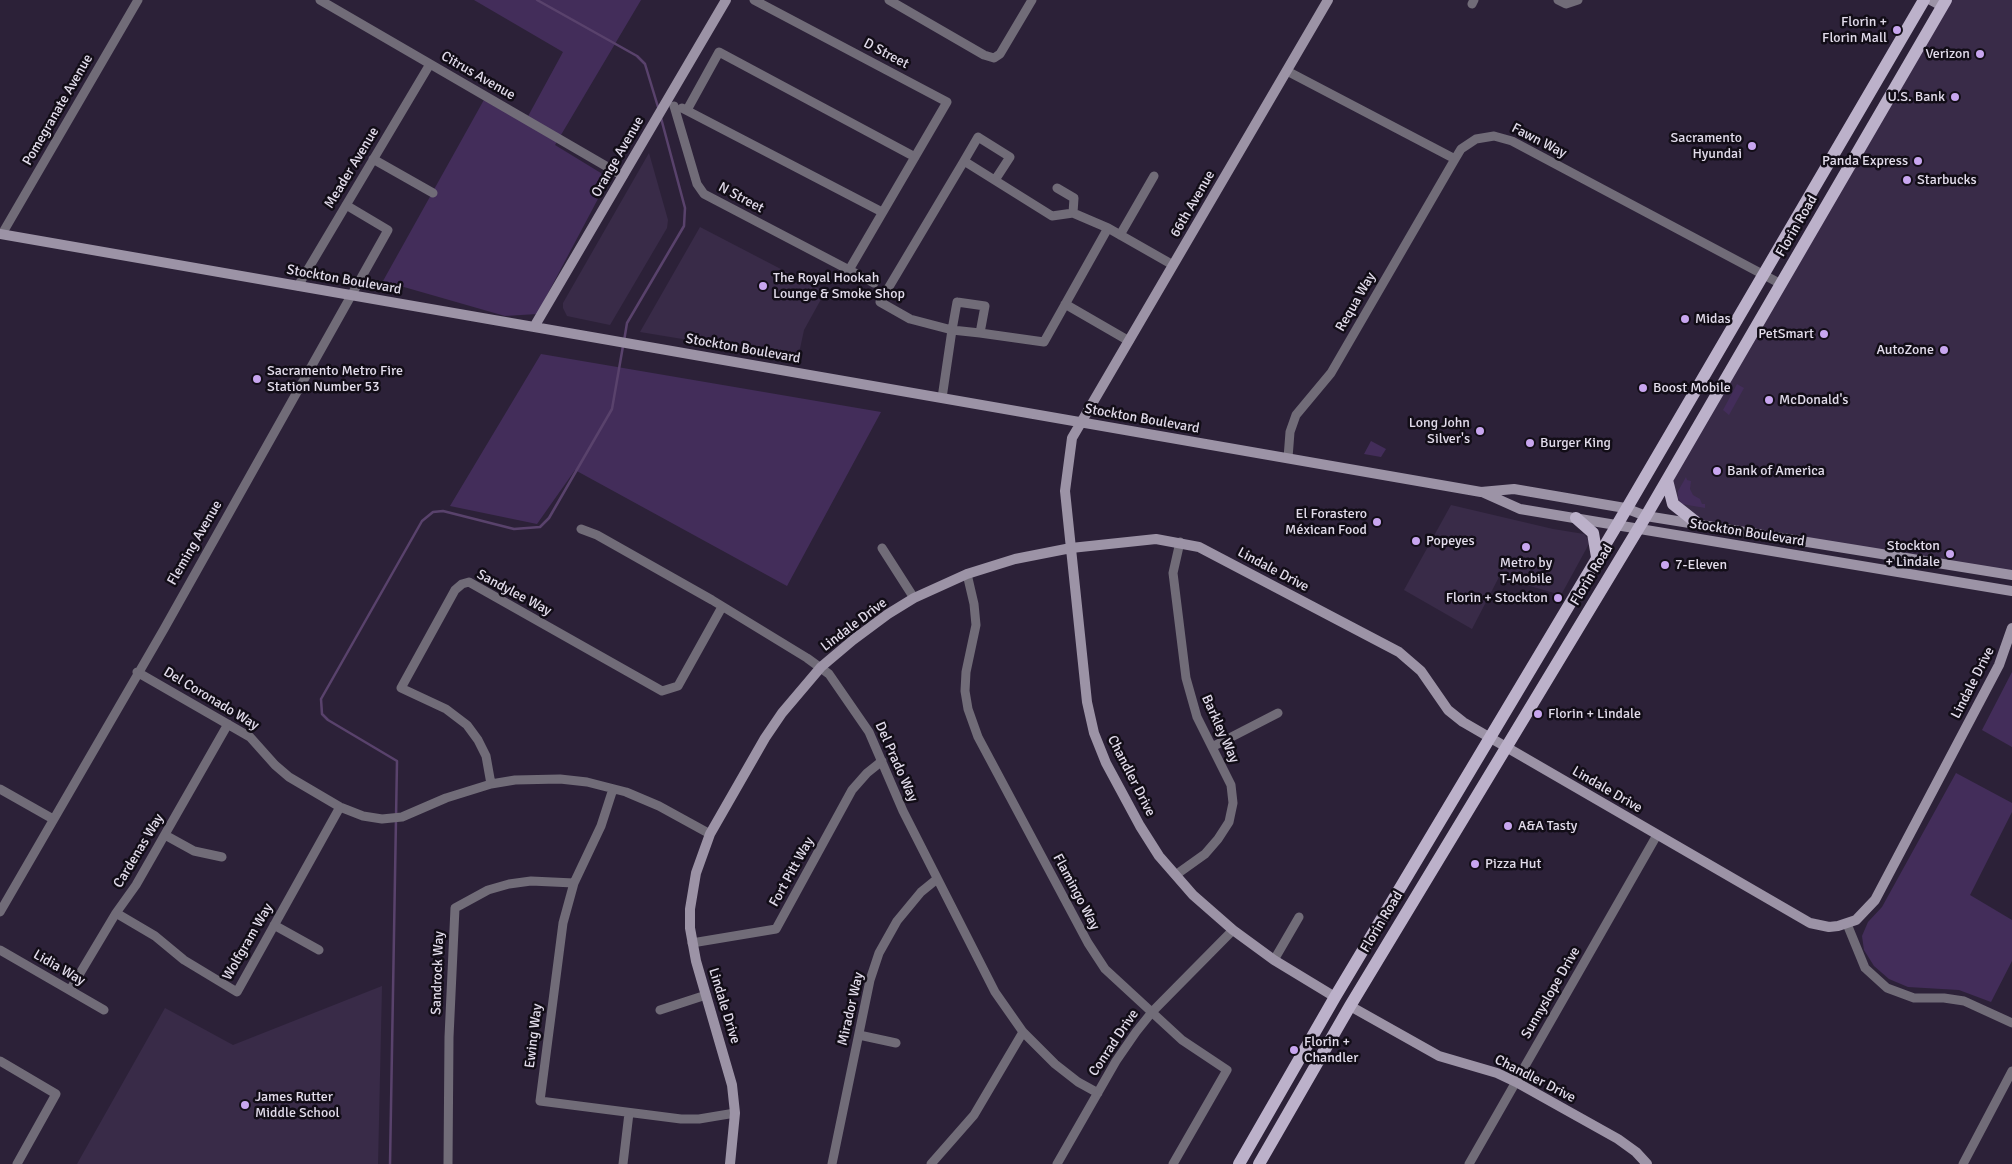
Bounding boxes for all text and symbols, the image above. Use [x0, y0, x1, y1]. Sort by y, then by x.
place label: Florin + Florin Mall [1822, 14, 1887, 46]
marker: Florin + Florin Mall [1891, 24, 1903, 36]
street label: D Street [861, 35, 911, 73]
place label: Verizon [1926, 46, 1970, 62]
street label: Citrus Avenue [438, 48, 518, 104]
marker: Verizon [1974, 48, 1986, 60]
street label: Pomegranate Avenue [19, 51, 97, 169]
place label: U.S. Bank [1888, 89, 1945, 105]
marker: U.S. Bank [1949, 91, 1961, 103]
street label: Orange Avenue [588, 114, 648, 200]
street label: Fawn Way [1509, 120, 1569, 162]
street label: Meader Avenue [321, 124, 383, 212]
place label: Sacramento Hyundai [1671, 130, 1742, 162]
marker: Sacramento Hyundai [1746, 140, 1758, 152]
place label: Panda Express [1822, 153, 1908, 169]
marker: Panda Express [1912, 155, 1924, 167]
street label: 66th Avenue [1167, 168, 1219, 240]
place label: Starbucks [1917, 172, 1977, 188]
marker: Starbucks [1901, 174, 1913, 186]
street label: N Street [715, 179, 767, 217]
street label: Florin Road [1773, 192, 1821, 260]
street label: Stockton Boulevard [285, 262, 403, 298]
place label: The Royal Hookah Lounge & Smoke Shop [773, 270, 905, 302]
street label: Requa Way [1332, 270, 1380, 334]
marker: The Royal Hookah Lounge & Smoke Shop [757, 280, 769, 292]
place label: Midas [1695, 311, 1731, 327]
marker: Midas [1679, 313, 1691, 325]
place label: PetSmart [1758, 326, 1814, 342]
marker: PetSmart [1818, 328, 1830, 340]
street label: Stockton Boulevard [684, 331, 802, 367]
place label: AutoZone [1876, 342, 1934, 358]
marker: AutoZone [1938, 344, 1950, 356]
place label: Sacramento Metro Fire Station Number 53 [267, 363, 403, 396]
marker: Sacramento Metro Fire Station Number 53 [251, 373, 263, 385]
place label: Boost Mobile [1653, 380, 1731, 396]
marker: Boost Mobile [1637, 382, 1649, 394]
place label: McDonald's [1779, 392, 1848, 408]
marker: McDonald's [1763, 394, 1775, 406]
street label: Stockton Boulevard [1083, 401, 1201, 437]
place label: Long John Silver's [1409, 415, 1470, 448]
marker: Long John Silver's [1474, 425, 1486, 437]
place label: Burger King [1540, 435, 1611, 451]
marker: Burger King [1524, 437, 1536, 449]
place label: Bank of America [1727, 463, 1825, 479]
marker: Bank of America [1711, 465, 1723, 477]
street label: Fleming Avenue [164, 498, 226, 588]
place label: El Forastero Méxican Food [1285, 506, 1367, 538]
marker: El Forastero Méxican Food [1371, 516, 1383, 528]
street label: Stockton Boulevard [1688, 516, 1806, 550]
place label: Popeyes [1426, 533, 1475, 549]
marker: Popeyes [1410, 535, 1422, 547]
place label: Stockton + Lindale [1885, 538, 1940, 570]
marker: Metro by T-Mobile [1520, 541, 1532, 553]
street label: Florin Road [1567, 541, 1617, 609]
street label: Lindale Drive [1234, 544, 1312, 596]
marker: Stockton + Lindale [1944, 548, 1956, 560]
place label: Metro by T-Mobile [1500, 555, 1552, 588]
place label: 7-Eleven [1675, 557, 1727, 573]
marker: 7-Eleven [1659, 559, 1671, 571]
street label: Sandylee Way [474, 566, 554, 620]
place label: Florin + Stockton [1446, 590, 1548, 606]
marker: Florin + Stockton [1552, 592, 1564, 604]
street label: Lindale Drive [818, 595, 890, 655]
street label: Lindale Drive [1948, 644, 1998, 722]
street label: Del Coronado Way [160, 664, 262, 734]
street label: Barkley Way [1198, 692, 1242, 766]
place label: Florin + Lindale [1548, 706, 1641, 722]
marker: Florin + Lindale [1532, 708, 1544, 720]
street label: Del Prado Way [871, 719, 921, 805]
street label: Chandler Drive [1103, 733, 1159, 819]
street label: Lindale Drive [1569, 763, 1645, 817]
street label: Cardenas Way [110, 811, 168, 891]
place label: A&A Tasty [1518, 818, 1577, 834]
marker: A&A Tasty [1502, 820, 1514, 832]
street label: Fort Pitt Way [766, 834, 818, 910]
street label: Flamingo Way [1049, 851, 1103, 933]
place label: Pizza Hut [1485, 856, 1541, 872]
marker: Pizza Hut [1469, 858, 1481, 870]
street label: Florin Road [1357, 888, 1407, 956]
street label: Wolfgram Way [219, 901, 277, 983]
street label: Sandrock Way [428, 931, 448, 1015]
street label: Sunnyslope Drive [1518, 944, 1584, 1042]
street label: Lidia Way [30, 946, 88, 990]
street label: Lindale Drive [705, 966, 743, 1046]
street label: Mirador Way [834, 971, 868, 1047]
street label: Ewing Way [522, 1003, 546, 1069]
street label: Conrad Drive [1085, 1006, 1143, 1080]
place label: Florin + Chandler [1304, 1034, 1358, 1066]
marker: Florin + Chandler [1288, 1044, 1300, 1056]
street label: Chandler Drive [1492, 1051, 1578, 1107]
place label: James Rutter Middle School [255, 1089, 340, 1122]
marker: James Rutter Middle School [239, 1099, 251, 1111]

